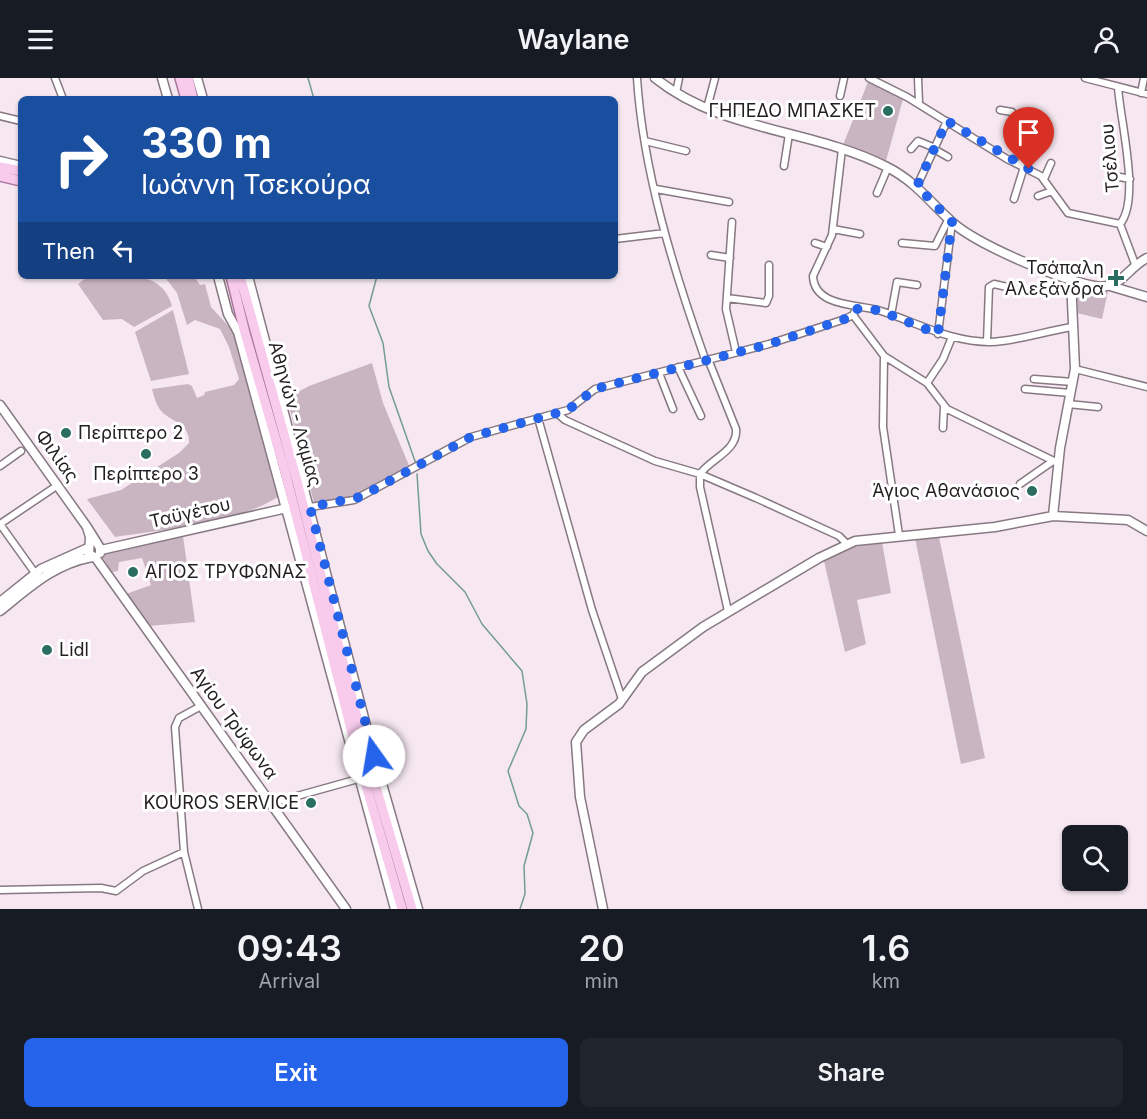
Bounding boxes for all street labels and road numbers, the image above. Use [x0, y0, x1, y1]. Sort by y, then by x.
street label: Τσέλιου [1096, 123, 1123, 193]
street label: Αθηνών - Λαμίας [265, 339, 326, 489]
street label: Φιλίας [31, 425, 83, 486]
street label: Ταϋγέτου [148, 493, 232, 532]
street label: Αγίου Τρύφωνα [187, 662, 282, 783]

